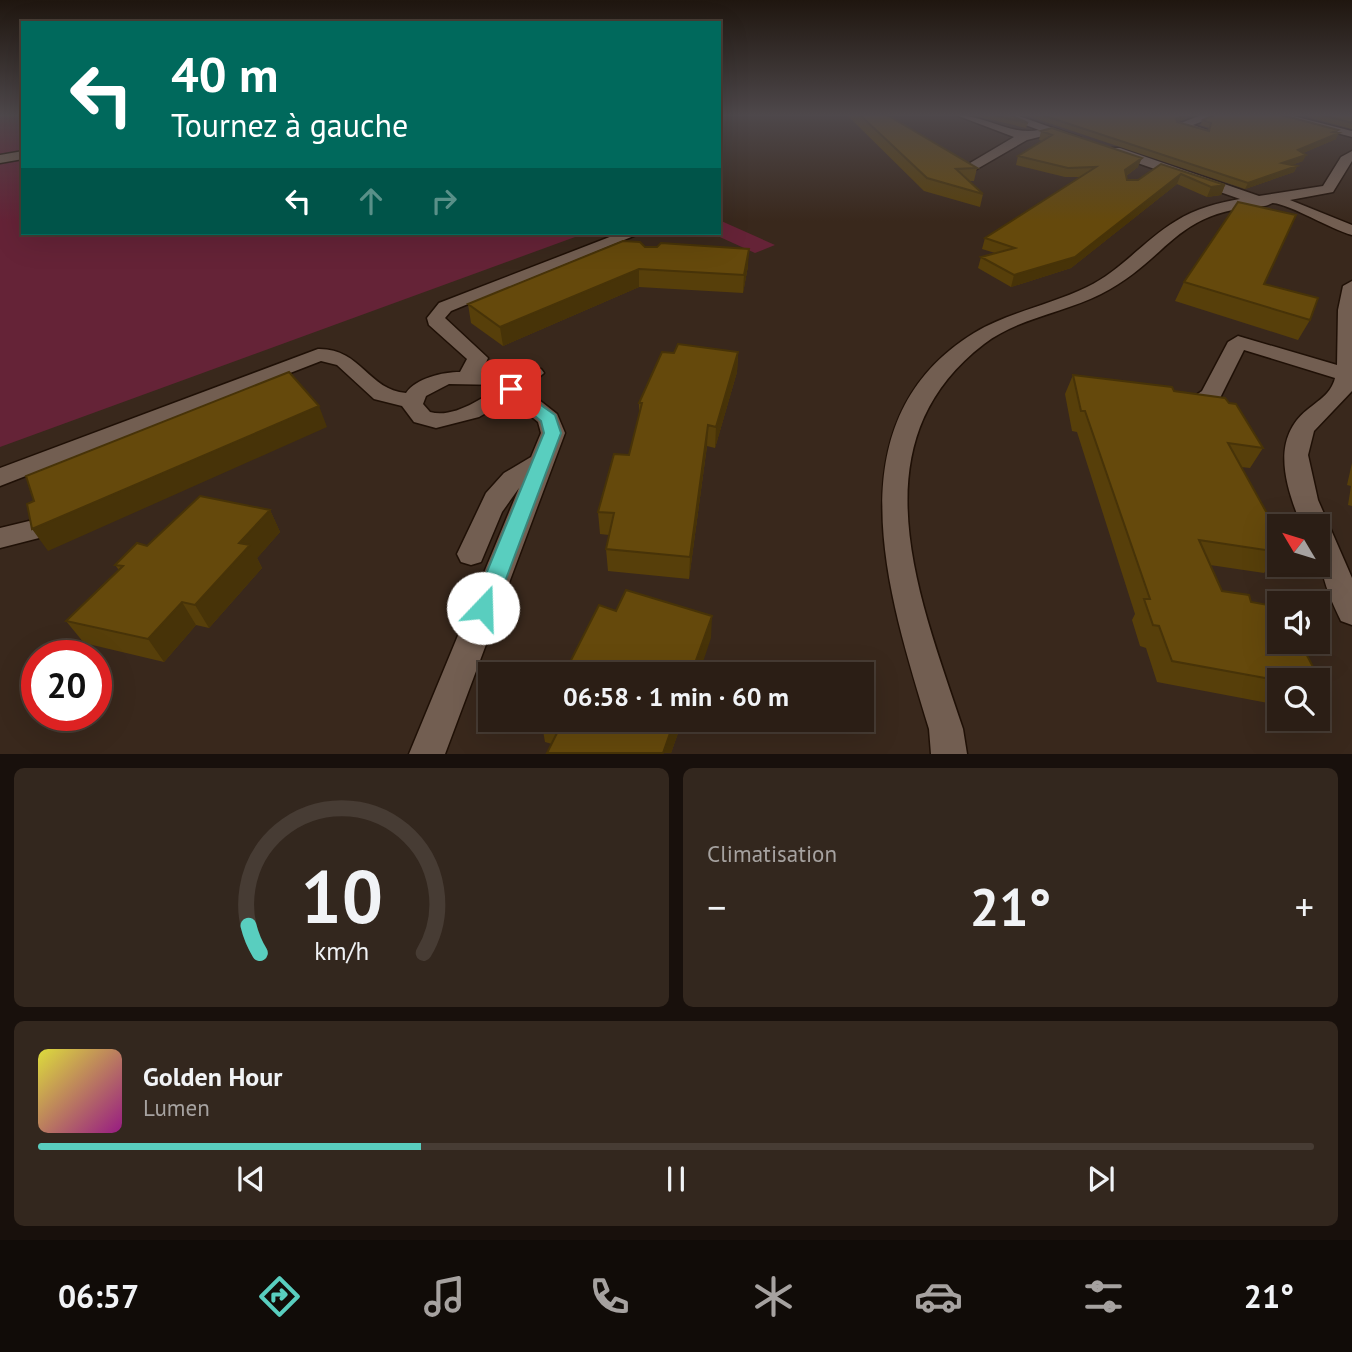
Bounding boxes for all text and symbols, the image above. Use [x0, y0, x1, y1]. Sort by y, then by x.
text: 40 m [171, 42, 278, 106]
icon: left [56, 49, 147, 140]
text: Tournez à gauche [171, 104, 408, 146]
icon: left [279, 182, 317, 220]
icon: ahead [352, 182, 390, 220]
icon: right [425, 182, 463, 220]
pin [481, 359, 541, 419]
icon: arrive [492, 370, 530, 408]
north arrow [1267, 514, 1330, 578]
map controls [1267, 514, 1330, 731]
position arrow [446, 571, 520, 645]
button: sound [1267, 591, 1330, 654]
speed limit sign: 20 [21, 640, 112, 731]
button: search [1267, 668, 1330, 731]
text: 06:58 · 1 min · 60 m [563, 680, 789, 713]
text: Climatisation [707, 839, 837, 868]
text: 10 [300, 850, 383, 944]
text: 21° [970, 873, 1051, 940]
text: − [707, 882, 726, 931]
text: + [1295, 882, 1314, 931]
text: km/h [314, 935, 369, 967]
text: Golden Hour [143, 1060, 282, 1093]
text: Lumen [143, 1093, 210, 1122]
icon: previous [232, 1160, 270, 1198]
icon: pause [657, 1160, 695, 1198]
icon: next [1082, 1160, 1120, 1198]
icon: directions [255, 1272, 304, 1321]
icon: music [420, 1272, 469, 1321]
icon: phone [585, 1272, 634, 1321]
icon: climate [749, 1272, 798, 1321]
icon: car [914, 1272, 963, 1321]
icon: filters [1079, 1272, 1128, 1321]
text: 06:57 [58, 1275, 139, 1317]
text: 21° [1244, 1275, 1294, 1317]

